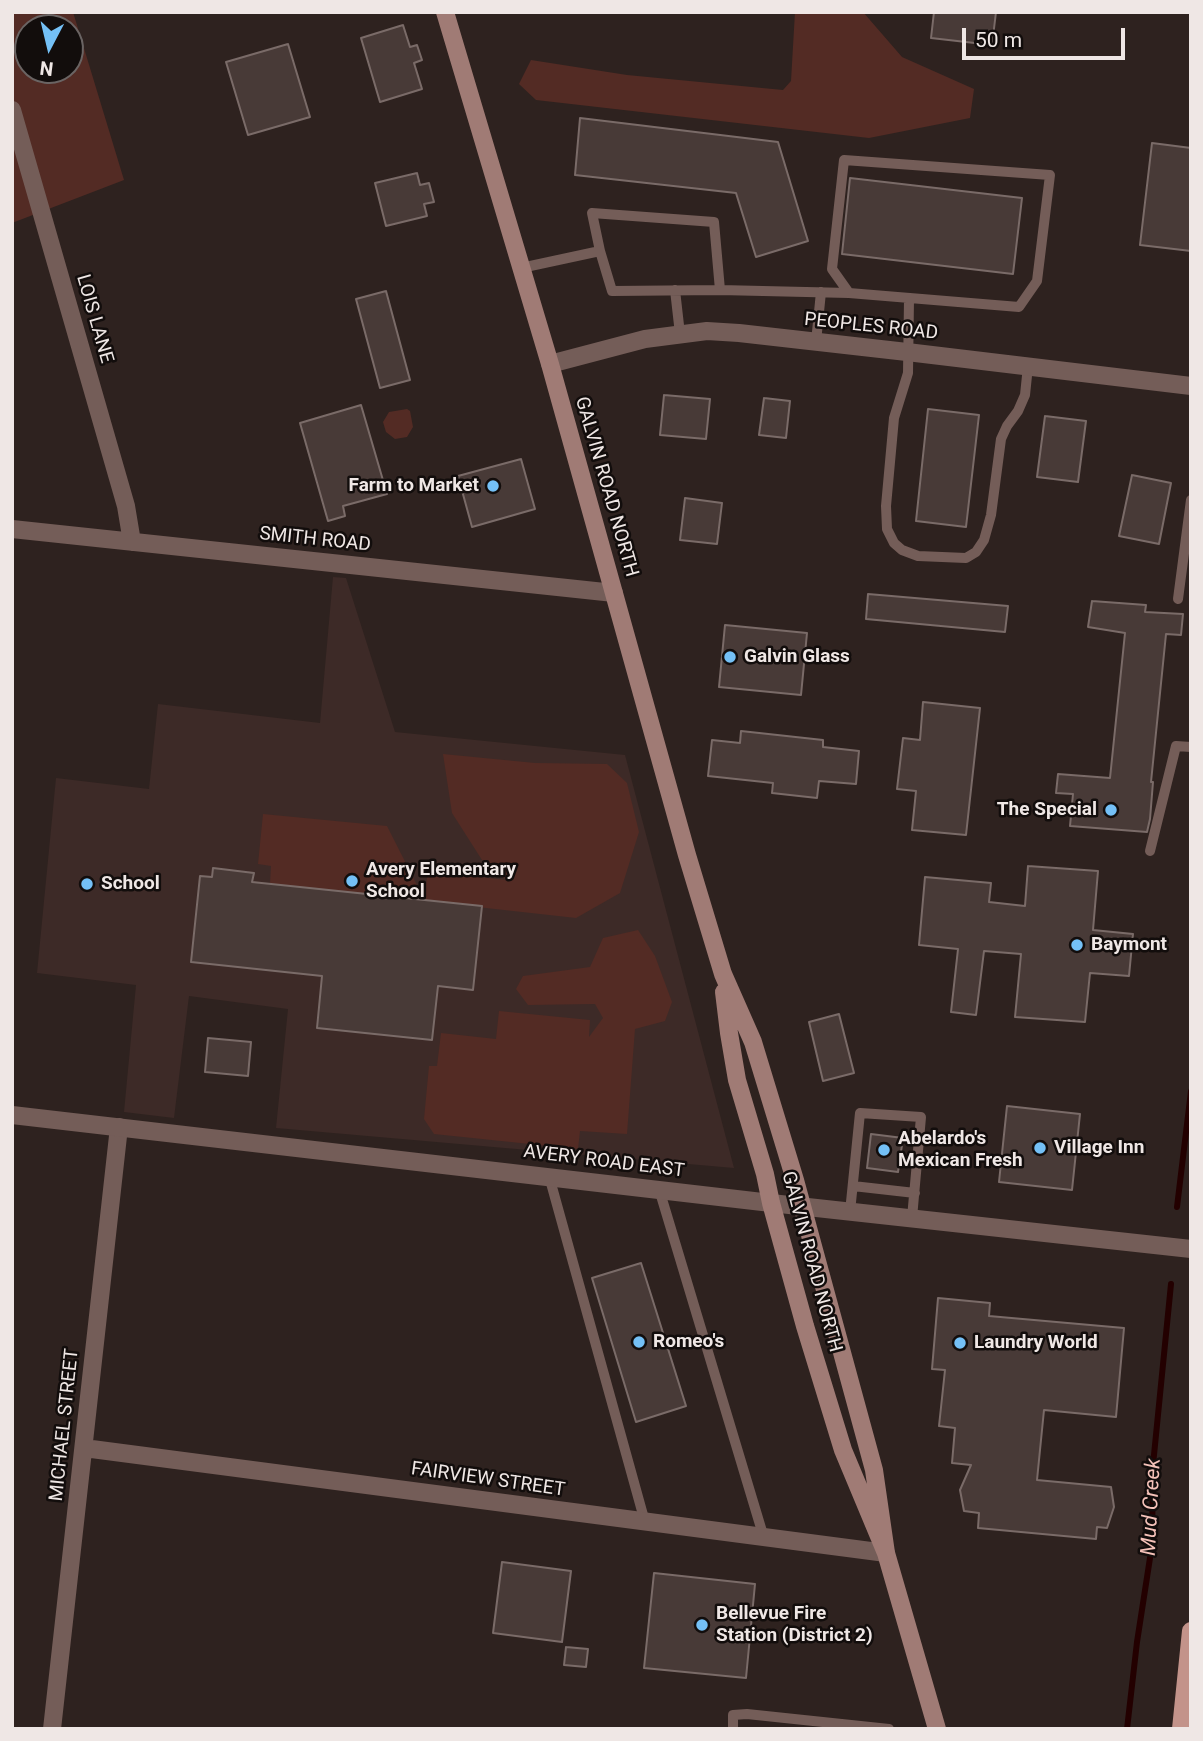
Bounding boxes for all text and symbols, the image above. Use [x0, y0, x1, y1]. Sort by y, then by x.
north arrow [14, 14, 84, 84]
scale bar [965, 14, 1128, 58]
text: 50 m [975, 28, 1022, 52]
text: N [39, 56, 55, 81]
street label: LOIS LANE [70, 272, 118, 366]
street label: PEOPLES ROAD [803, 309, 939, 345]
street label: GALVIN ROAD NORTH [569, 394, 643, 580]
place label: Farm to Market [349, 475, 479, 497]
marker: Farm to Market [485, 478, 501, 494]
street label: SMITH ROAD [258, 523, 372, 557]
place label: Galvin Glass [744, 646, 850, 668]
marker: Galvin Glass [722, 649, 738, 665]
place label: The Special [997, 799, 1097, 821]
marker: The Special [1103, 802, 1119, 818]
place label: Avery Elementary School [366, 859, 516, 903]
place label: School [101, 873, 160, 895]
marker: Avery Elementary School [344, 873, 360, 889]
marker: School [79, 876, 95, 892]
place label: Baymont [1091, 934, 1167, 956]
marker: Baymont [1069, 937, 1085, 953]
place label: Abelardo's Mexican Fresh [898, 1128, 1023, 1172]
place label: Village Inn [1054, 1137, 1144, 1159]
marker: Village Inn [1032, 1140, 1048, 1156]
street label: AVERY ROAD EAST [522, 1141, 686, 1183]
marker: Abelardo's Mexican Fresh [876, 1142, 892, 1158]
street label: GALVIN ROAD NORTH [776, 1169, 846, 1355]
place label: Romeo's [653, 1331, 724, 1353]
place label: Laundry World [974, 1332, 1098, 1354]
marker: Romeo's [631, 1334, 647, 1350]
marker: Laundry World [952, 1335, 968, 1351]
street label: MICHAEL STREET [46, 1348, 84, 1502]
street label: FAIRVIEW STREET [410, 1458, 566, 1502]
water label: Mud Creek [1137, 1458, 1167, 1556]
place label: Bellevue Fire Station (District 2) [716, 1603, 873, 1647]
marker: Bellevue Fire Station (District 2) [694, 1617, 710, 1633]

